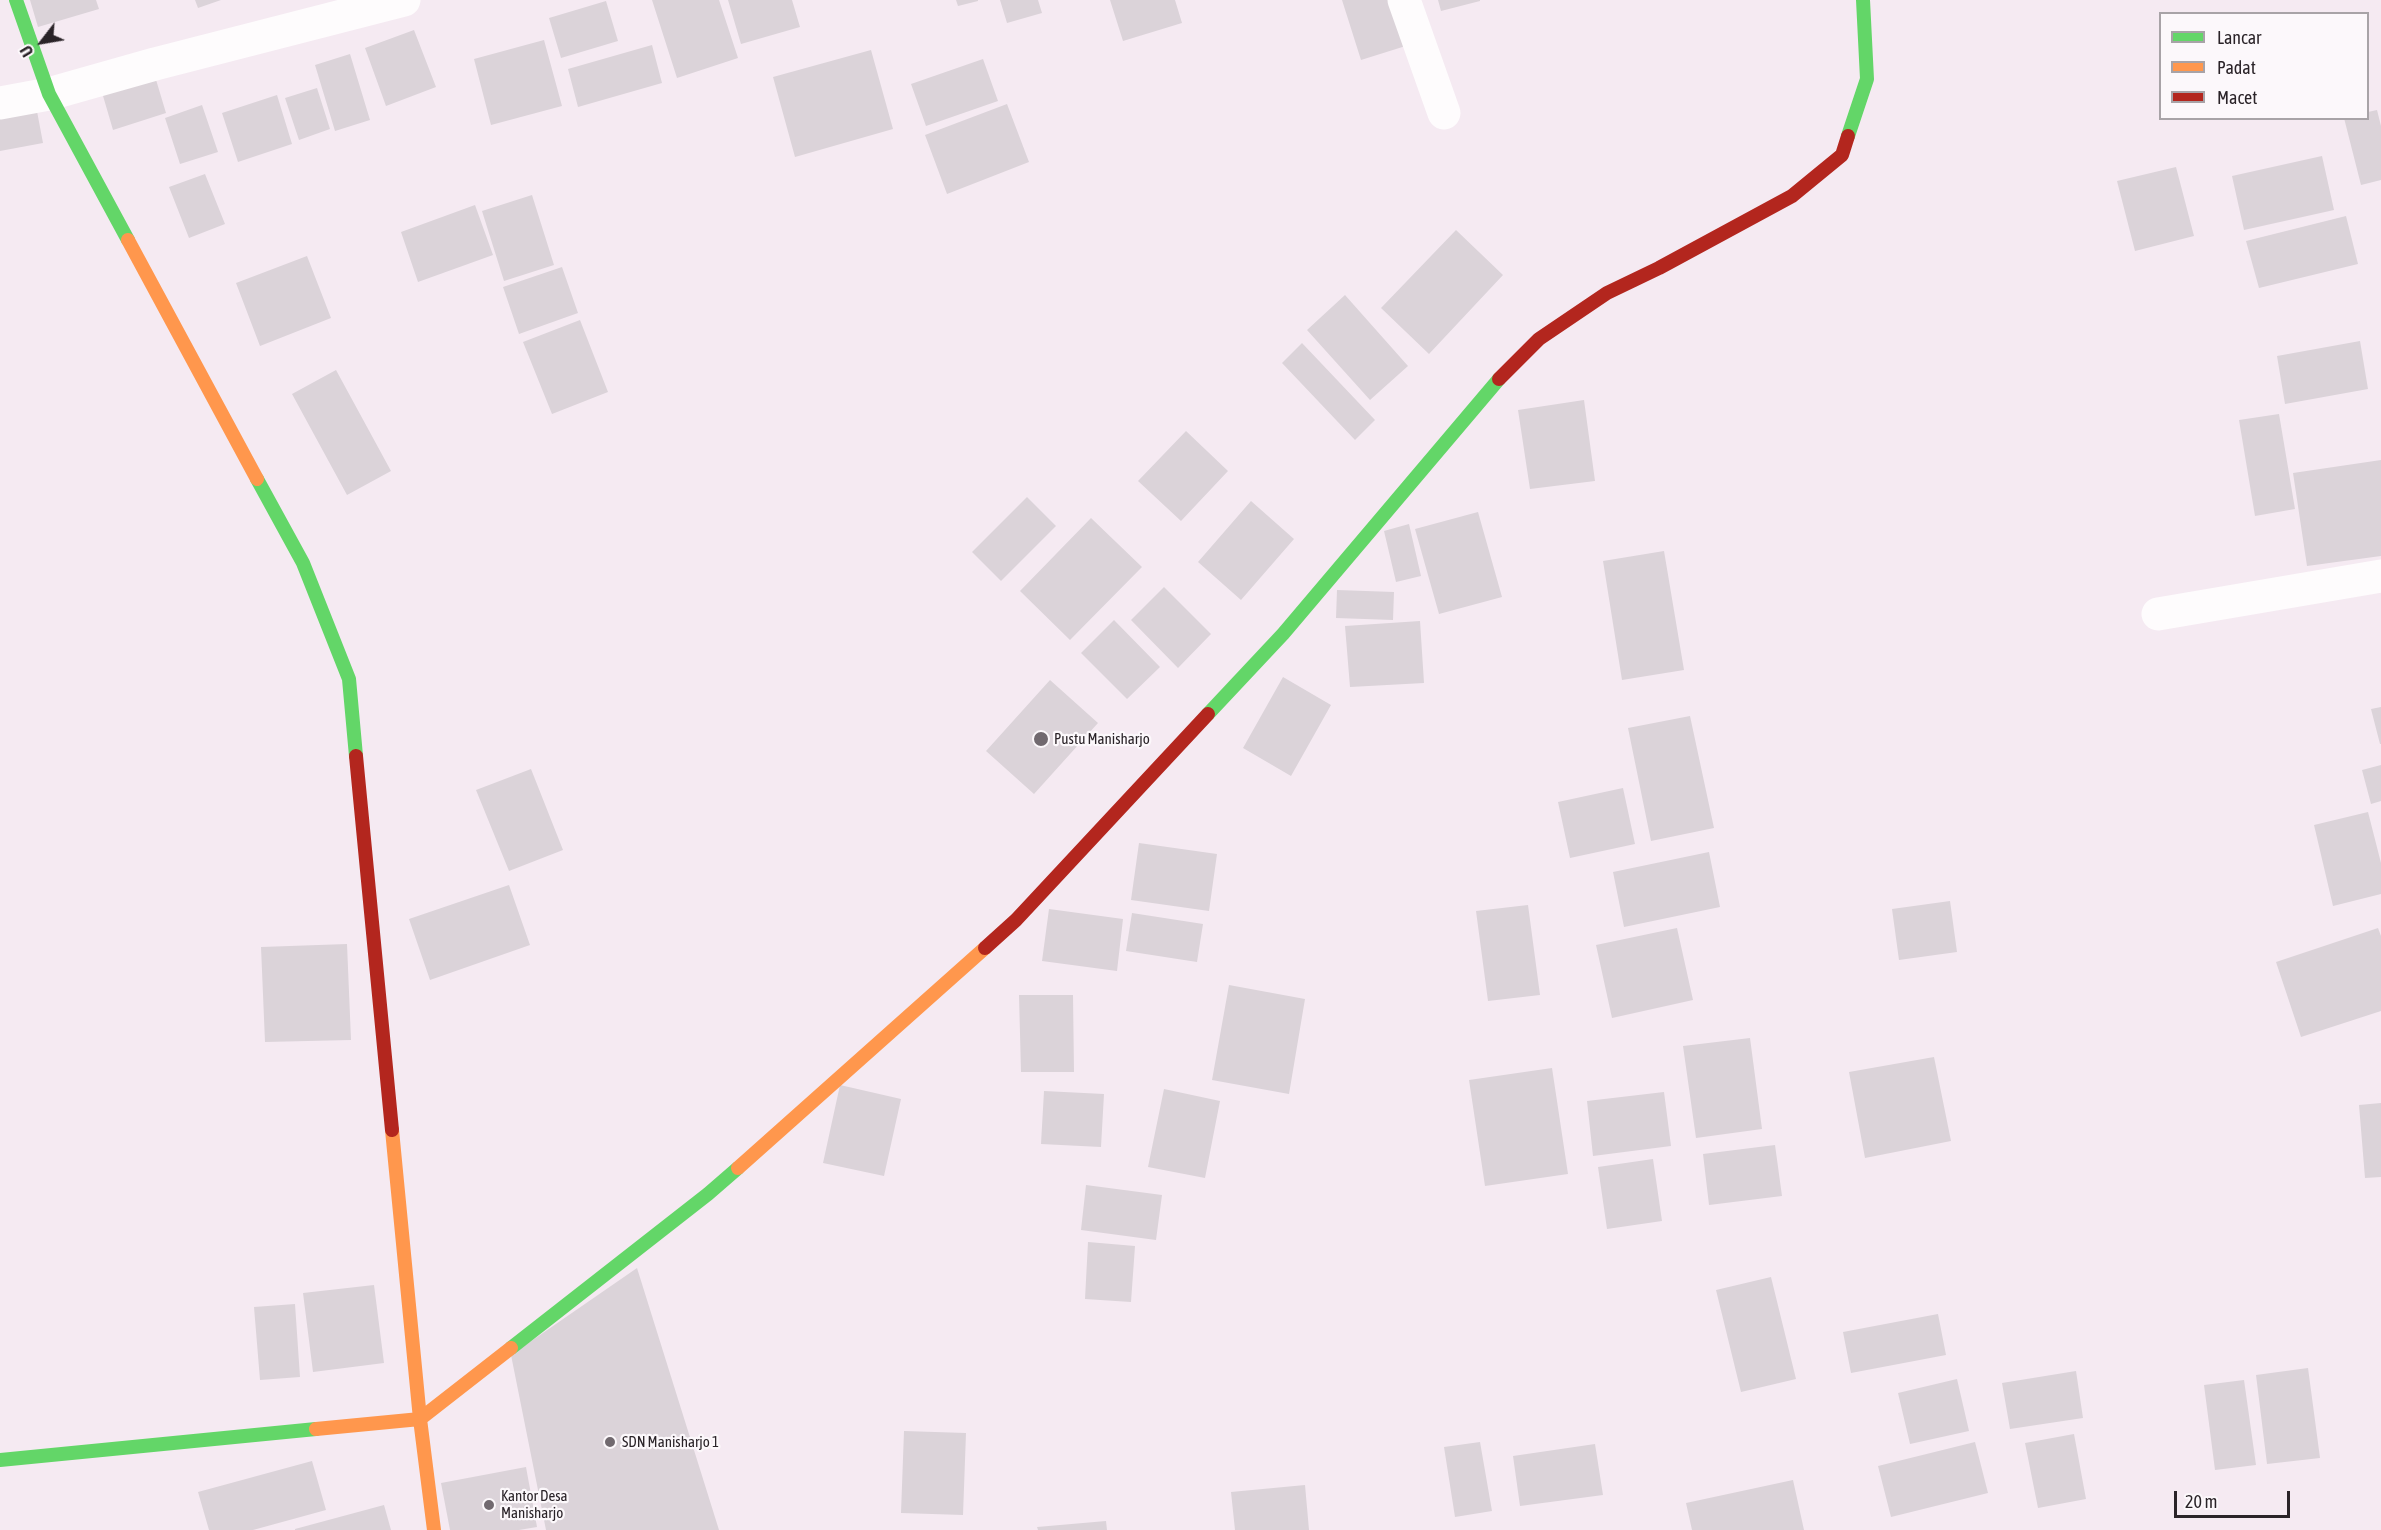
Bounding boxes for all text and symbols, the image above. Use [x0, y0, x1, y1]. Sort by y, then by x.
north arrow [12, 12, 72, 72]
legend [2159, 12, 2369, 120]
text: Lancar [2217, 27, 2261, 48]
text: U [16, 43, 37, 60]
text: Padat [2217, 57, 2256, 78]
text: Macet [2217, 87, 2257, 108]
marker: Pustu Manisharjo [1032, 730, 1050, 748]
place label: Pustu Manisharjo [1054, 730, 1150, 748]
place label: SDN Manisharjo 1 [622, 1433, 719, 1451]
marker: SDN Manisharjo 1 [603, 1435, 617, 1449]
scale bar [2177, 1479, 2292, 1517]
place label: Kantor Desa Manisharjo [501, 1487, 567, 1522]
text: 20 m [2185, 1491, 2217, 1512]
marker: Kantor Desa Manisharjo [482, 1498, 496, 1512]

